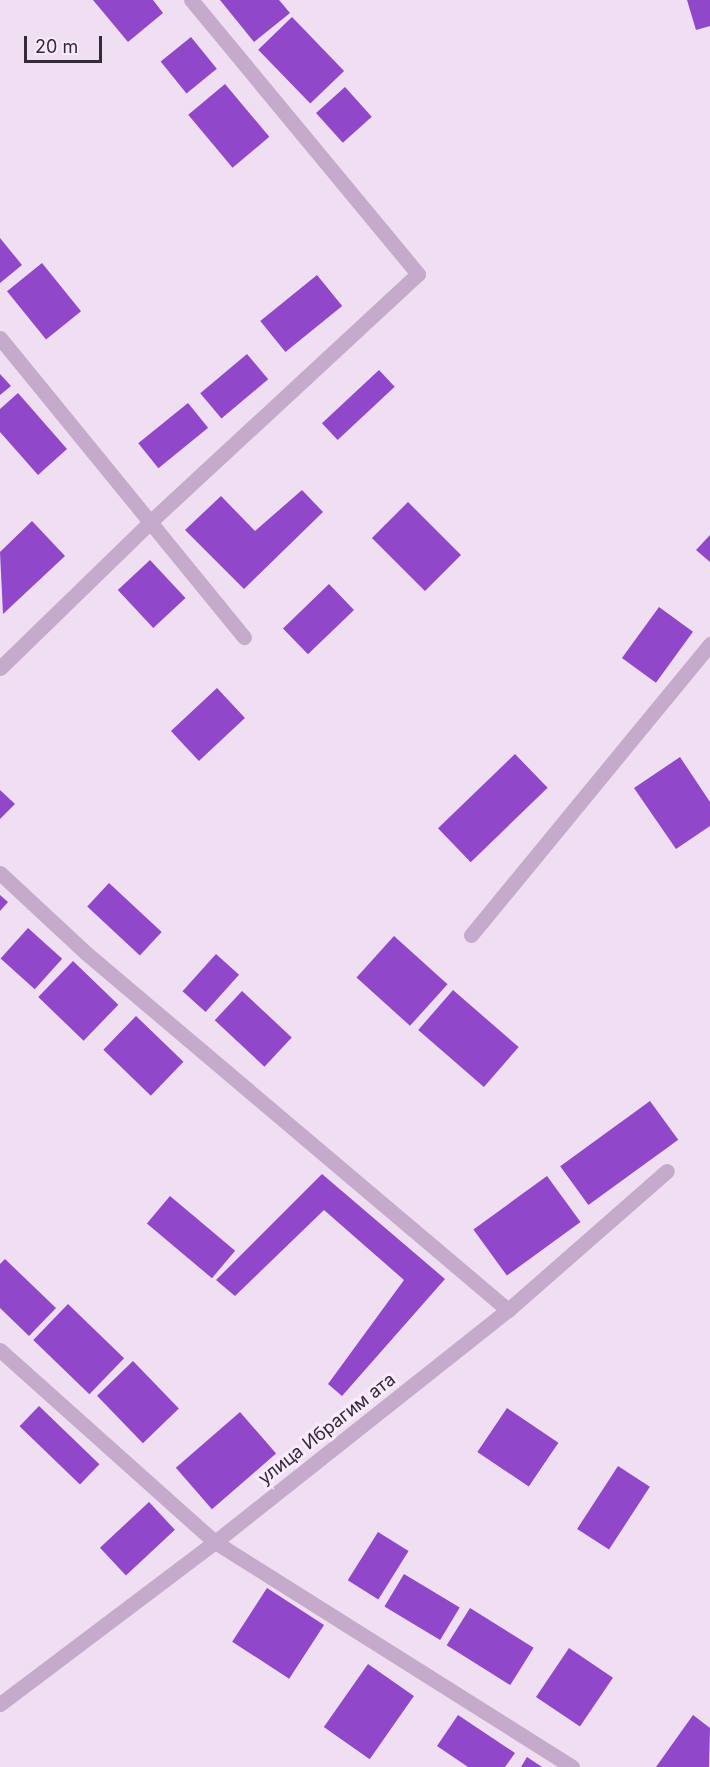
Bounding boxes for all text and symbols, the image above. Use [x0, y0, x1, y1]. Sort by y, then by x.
scale bar [27, 24, 105, 62]
text: 20 m [35, 36, 78, 57]
street label: улица Ибрагим ата [254, 1369, 400, 1489]

